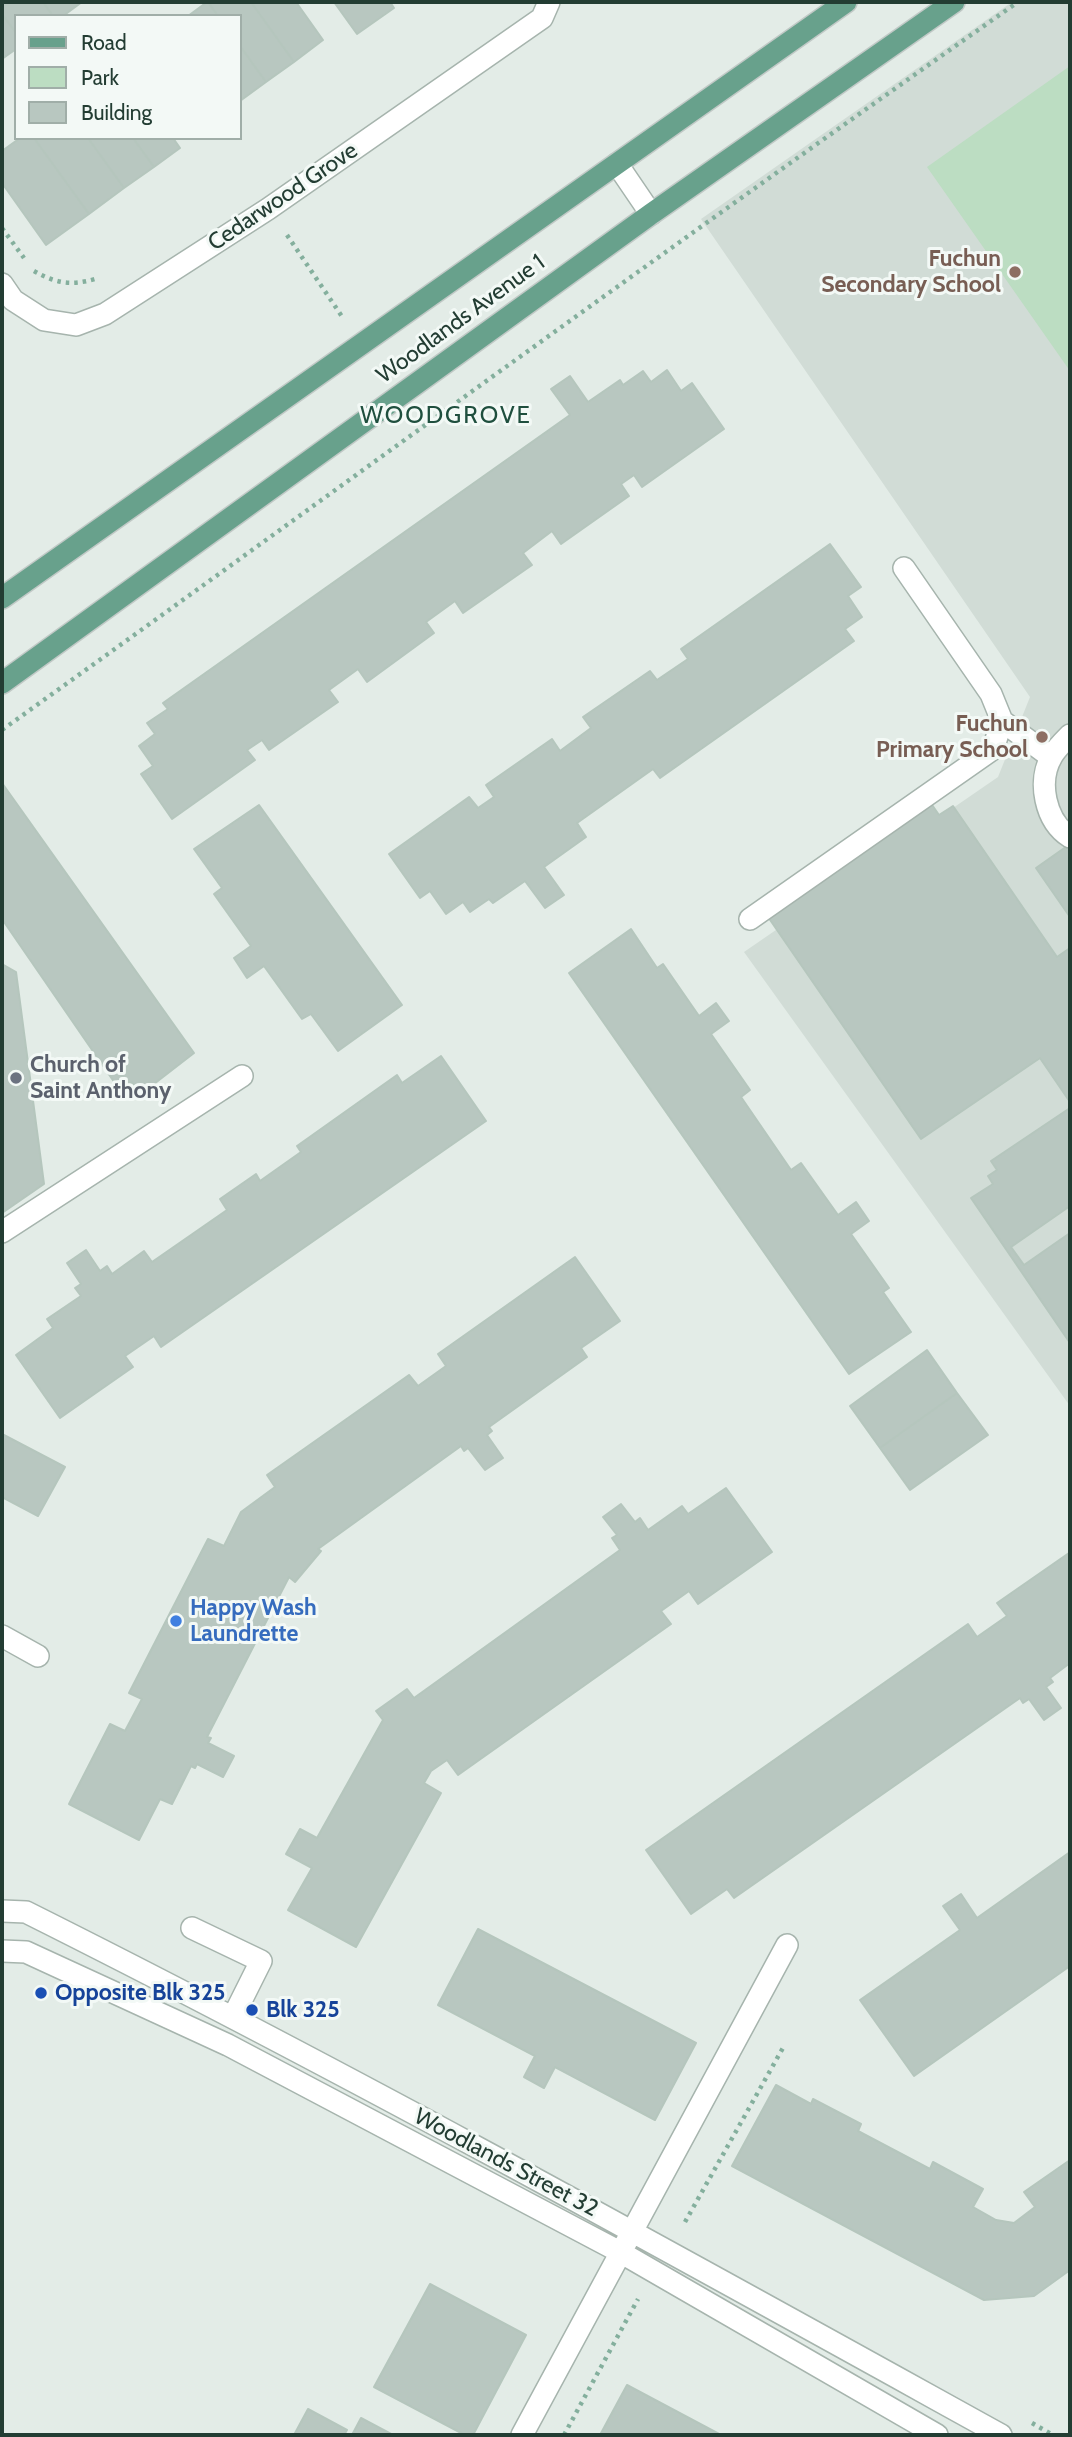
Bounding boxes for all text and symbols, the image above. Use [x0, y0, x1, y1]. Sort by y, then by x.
legend [14, 14, 242, 140]
text: Road [81, 30, 127, 55]
text: Park [81, 65, 119, 90]
text: Building [81, 100, 152, 125]
street label: Cedarwood Grove [203, 137, 363, 257]
place label: Fuchun Secondary School [821, 245, 1001, 299]
street label: Woodlands Avenue 1 [371, 249, 551, 389]
marker: Fuchun Secondary School [1007, 264, 1023, 280]
district label: WOODGROVE [361, 402, 531, 430]
place label: Fuchun Primary School [876, 710, 1028, 764]
marker: Fuchun Primary School [1034, 729, 1050, 745]
place label: Church of Saint Anthony [30, 1051, 171, 1105]
marker: Church of Saint Anthony [8, 1070, 24, 1086]
place label: Happy Wash Laundrette [190, 1594, 317, 1648]
marker: Happy Wash Laundrette [168, 1613, 184, 1629]
place label: Opposite Blk 325 [55, 1979, 225, 2007]
marker: Opposite Blk 325 [33, 1985, 49, 2001]
place label: Blk 325 [266, 1996, 340, 2024]
marker: Blk 325 [244, 2002, 260, 2018]
street label: Woodlands Street 32 [409, 2103, 603, 2223]

